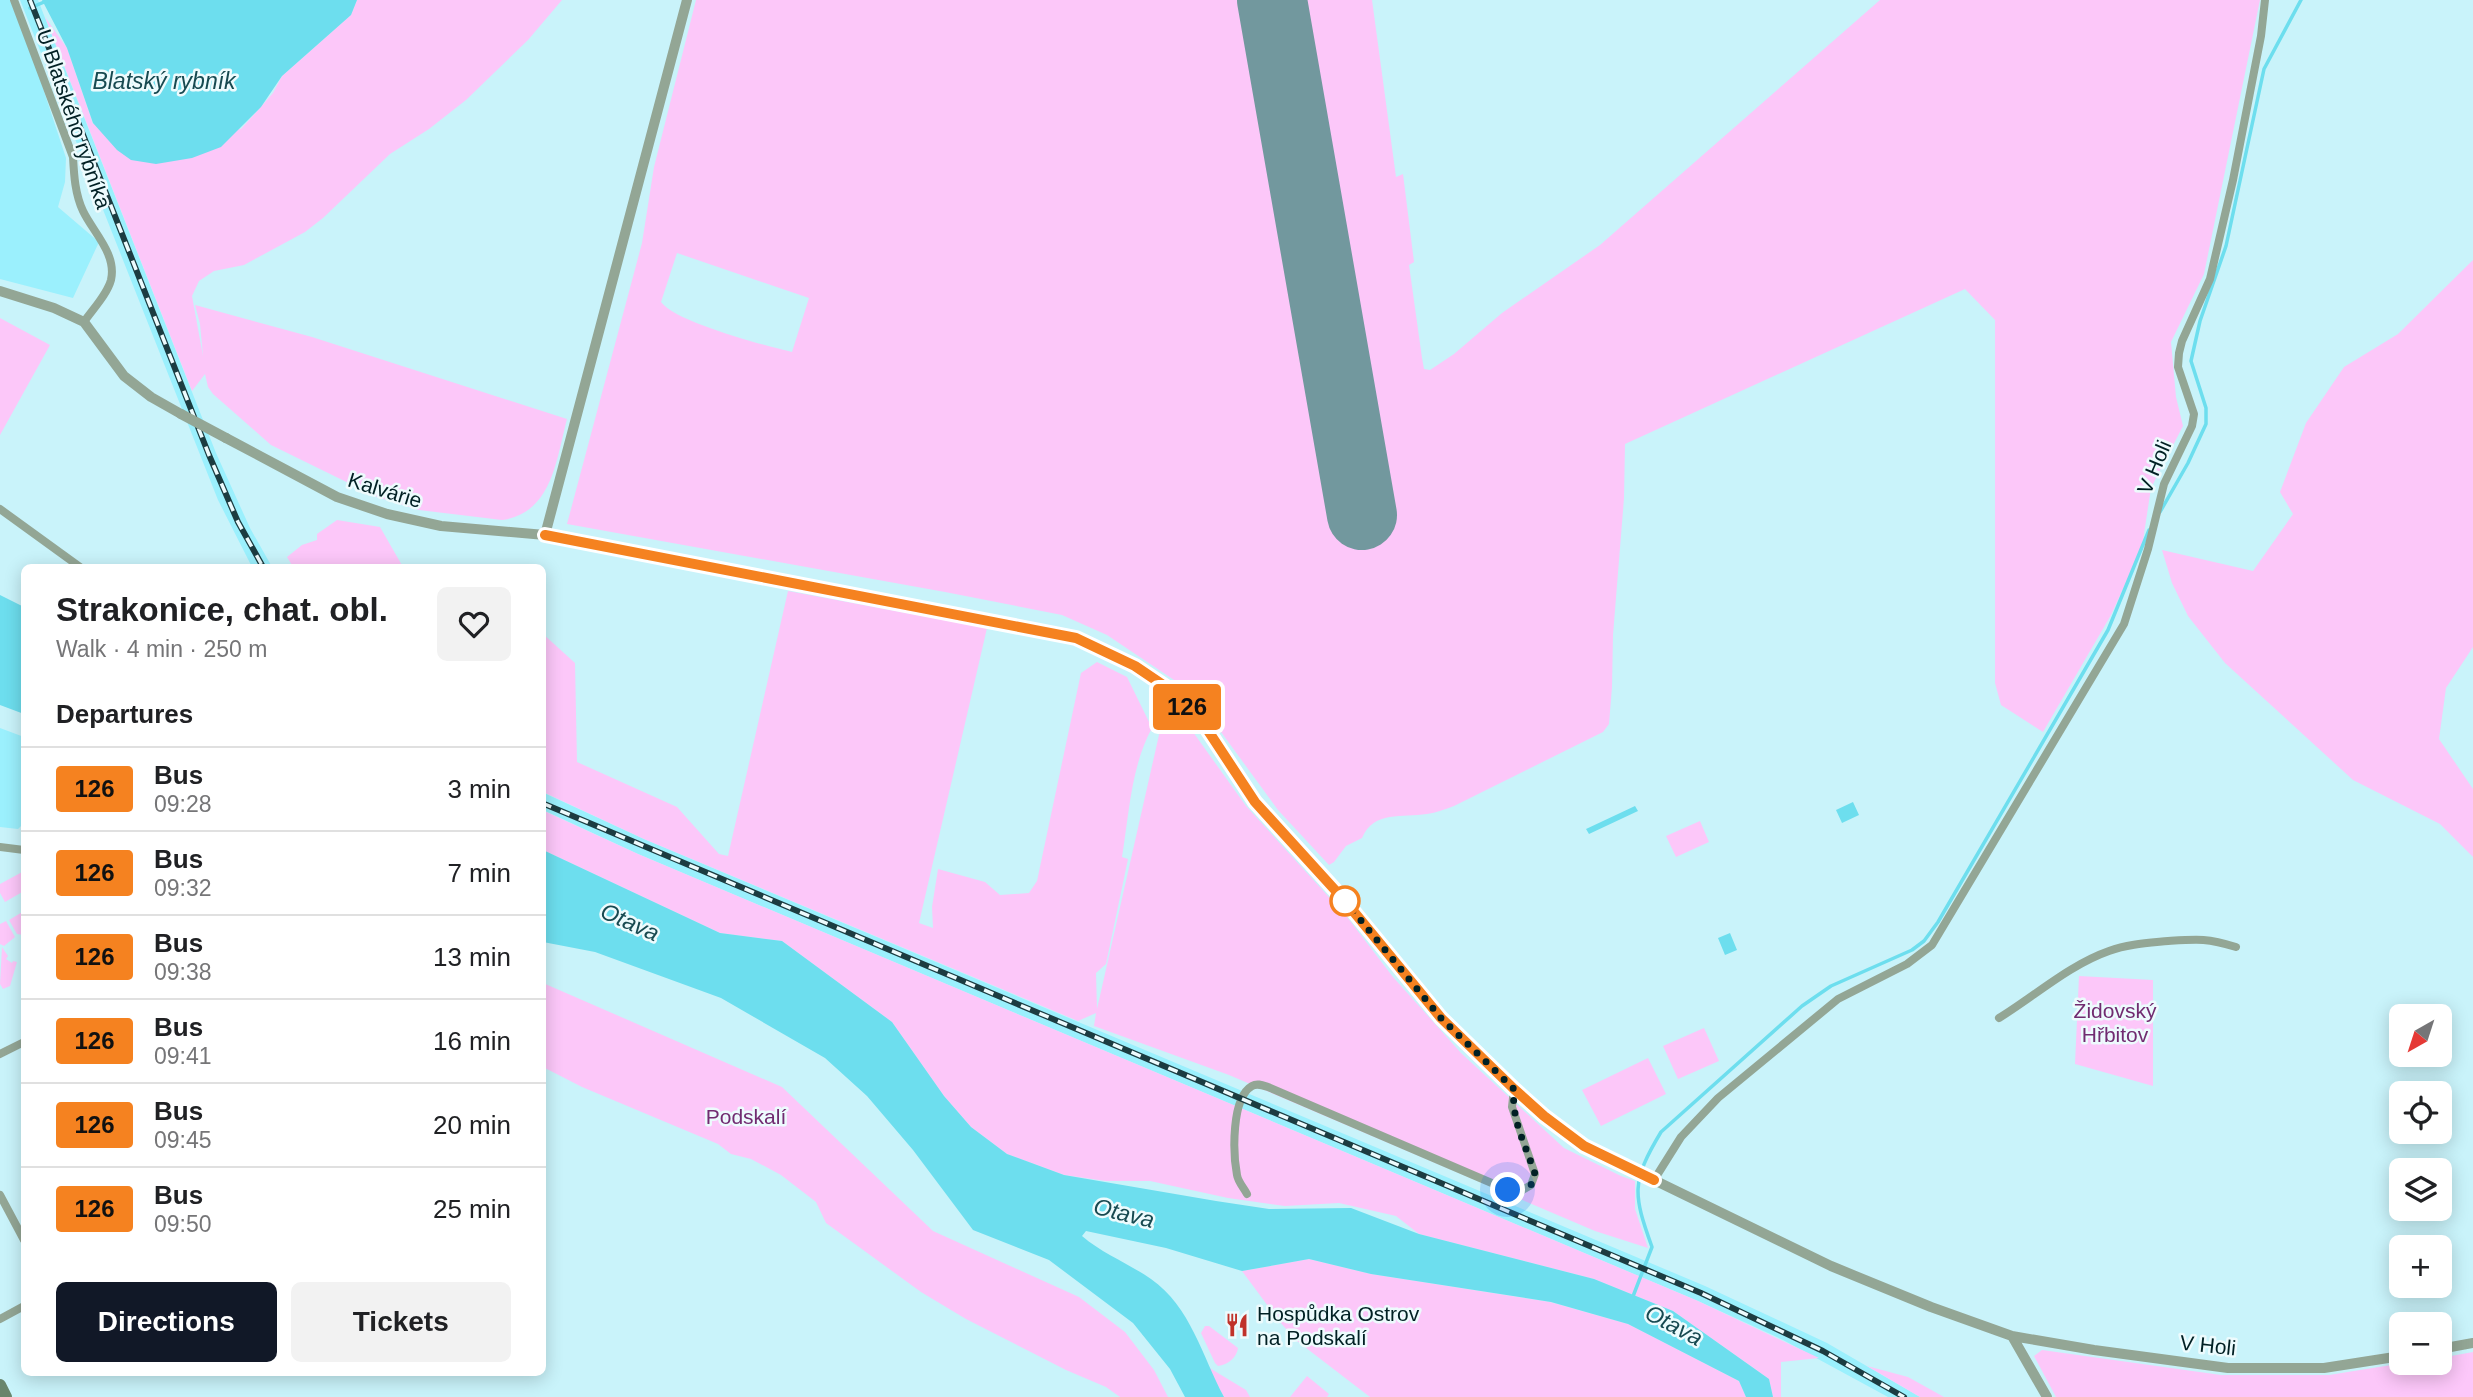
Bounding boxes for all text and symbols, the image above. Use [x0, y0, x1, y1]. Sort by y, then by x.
street label: U Blatského rybníka [33, 26, 116, 212]
water label: Blatský rybník [92, 68, 237, 94]
street label: V Holi [2132, 437, 2176, 497]
street label: Kalvárie [345, 468, 425, 512]
button: heart [437, 587, 511, 661]
text: Strakonice, chat. obl. [56, 591, 388, 628]
text: Walk · 4 min · 250 m [56, 636, 267, 662]
line badge: 126 [1147, 684, 1227, 730]
text: 126 [1167, 693, 1207, 720]
text: Departures [56, 699, 193, 729]
text: Bus [154, 760, 203, 790]
text: 3 min [447, 774, 511, 804]
text: 126 [74, 775, 115, 802]
text: 09:28 [154, 791, 212, 817]
text: Bus [154, 844, 203, 874]
text: 7 min [447, 858, 511, 888]
text: 126 [74, 859, 115, 886]
text: 09:32 [154, 875, 212, 901]
unlabelled marker [1330, 886, 1360, 916]
water label: Otava [597, 898, 663, 946]
text: Bus [154, 928, 203, 958]
text: 13 min [433, 942, 511, 972]
text: 126 [74, 943, 115, 970]
text: 09:38 [154, 959, 212, 985]
park label: Židovský Hřbitov [2074, 999, 2157, 1046]
north arrow [2389, 1004, 2452, 1068]
map controls [2389, 1004, 2452, 1375]
text: Bus [154, 1012, 203, 1042]
text: 16 min [433, 1026, 511, 1056]
text: 126 [74, 1027, 115, 1054]
text: 09:41 [154, 1043, 212, 1069]
button: locate [2389, 1081, 2452, 1144]
text: Bus [154, 1096, 203, 1126]
park label: Podskalí [706, 1105, 786, 1128]
text: 20 min [433, 1110, 511, 1140]
text: 126 [74, 1111, 115, 1138]
text: 09:45 [154, 1127, 212, 1153]
button: layers [2389, 1158, 2452, 1221]
your location [1490, 1172, 1525, 1207]
text: Bus [154, 1180, 203, 1210]
water label: Otava [1091, 1193, 1157, 1233]
text: 25 min [433, 1194, 511, 1224]
text: 126 [74, 1195, 115, 1222]
text: 09:50 [154, 1211, 212, 1237]
button: + [2389, 1235, 2452, 1298]
button: Directions [56, 1282, 277, 1362]
button: Tickets [291, 1282, 511, 1362]
water label: Otava [1641, 1299, 1707, 1351]
place label: Hospůdka Ostrov na Podskalí [1257, 1302, 1420, 1349]
restaurant icon: Hospůdka Ostrov na Podskalí [1223, 1311, 1251, 1339]
button: − [2389, 1312, 2452, 1375]
street label: V Holi [2179, 1331, 2237, 1359]

